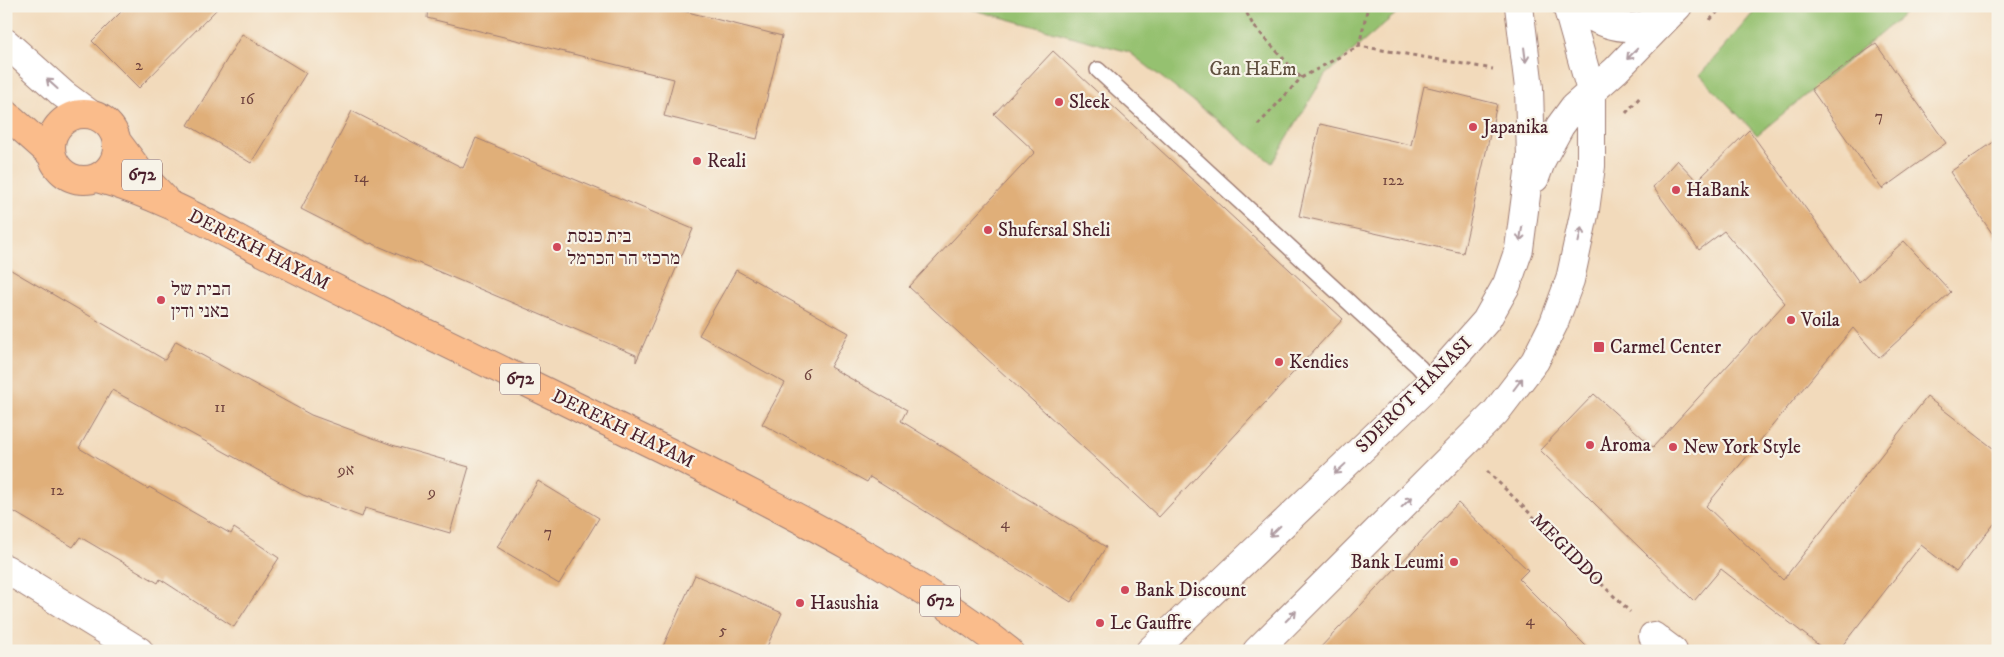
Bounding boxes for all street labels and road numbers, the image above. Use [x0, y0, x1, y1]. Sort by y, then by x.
road number: 672 [122, 160, 162, 190]
street label: DEREKH HAYAM [184, 204, 334, 296]
street label: SDEROT HANASI [1351, 332, 1477, 458]
road number: 672 [500, 364, 540, 394]
street label: DEREKH HAYAM [548, 385, 698, 473]
street label: MEGIDDO [1526, 509, 1608, 591]
road number: 672 [920, 586, 960, 616]

